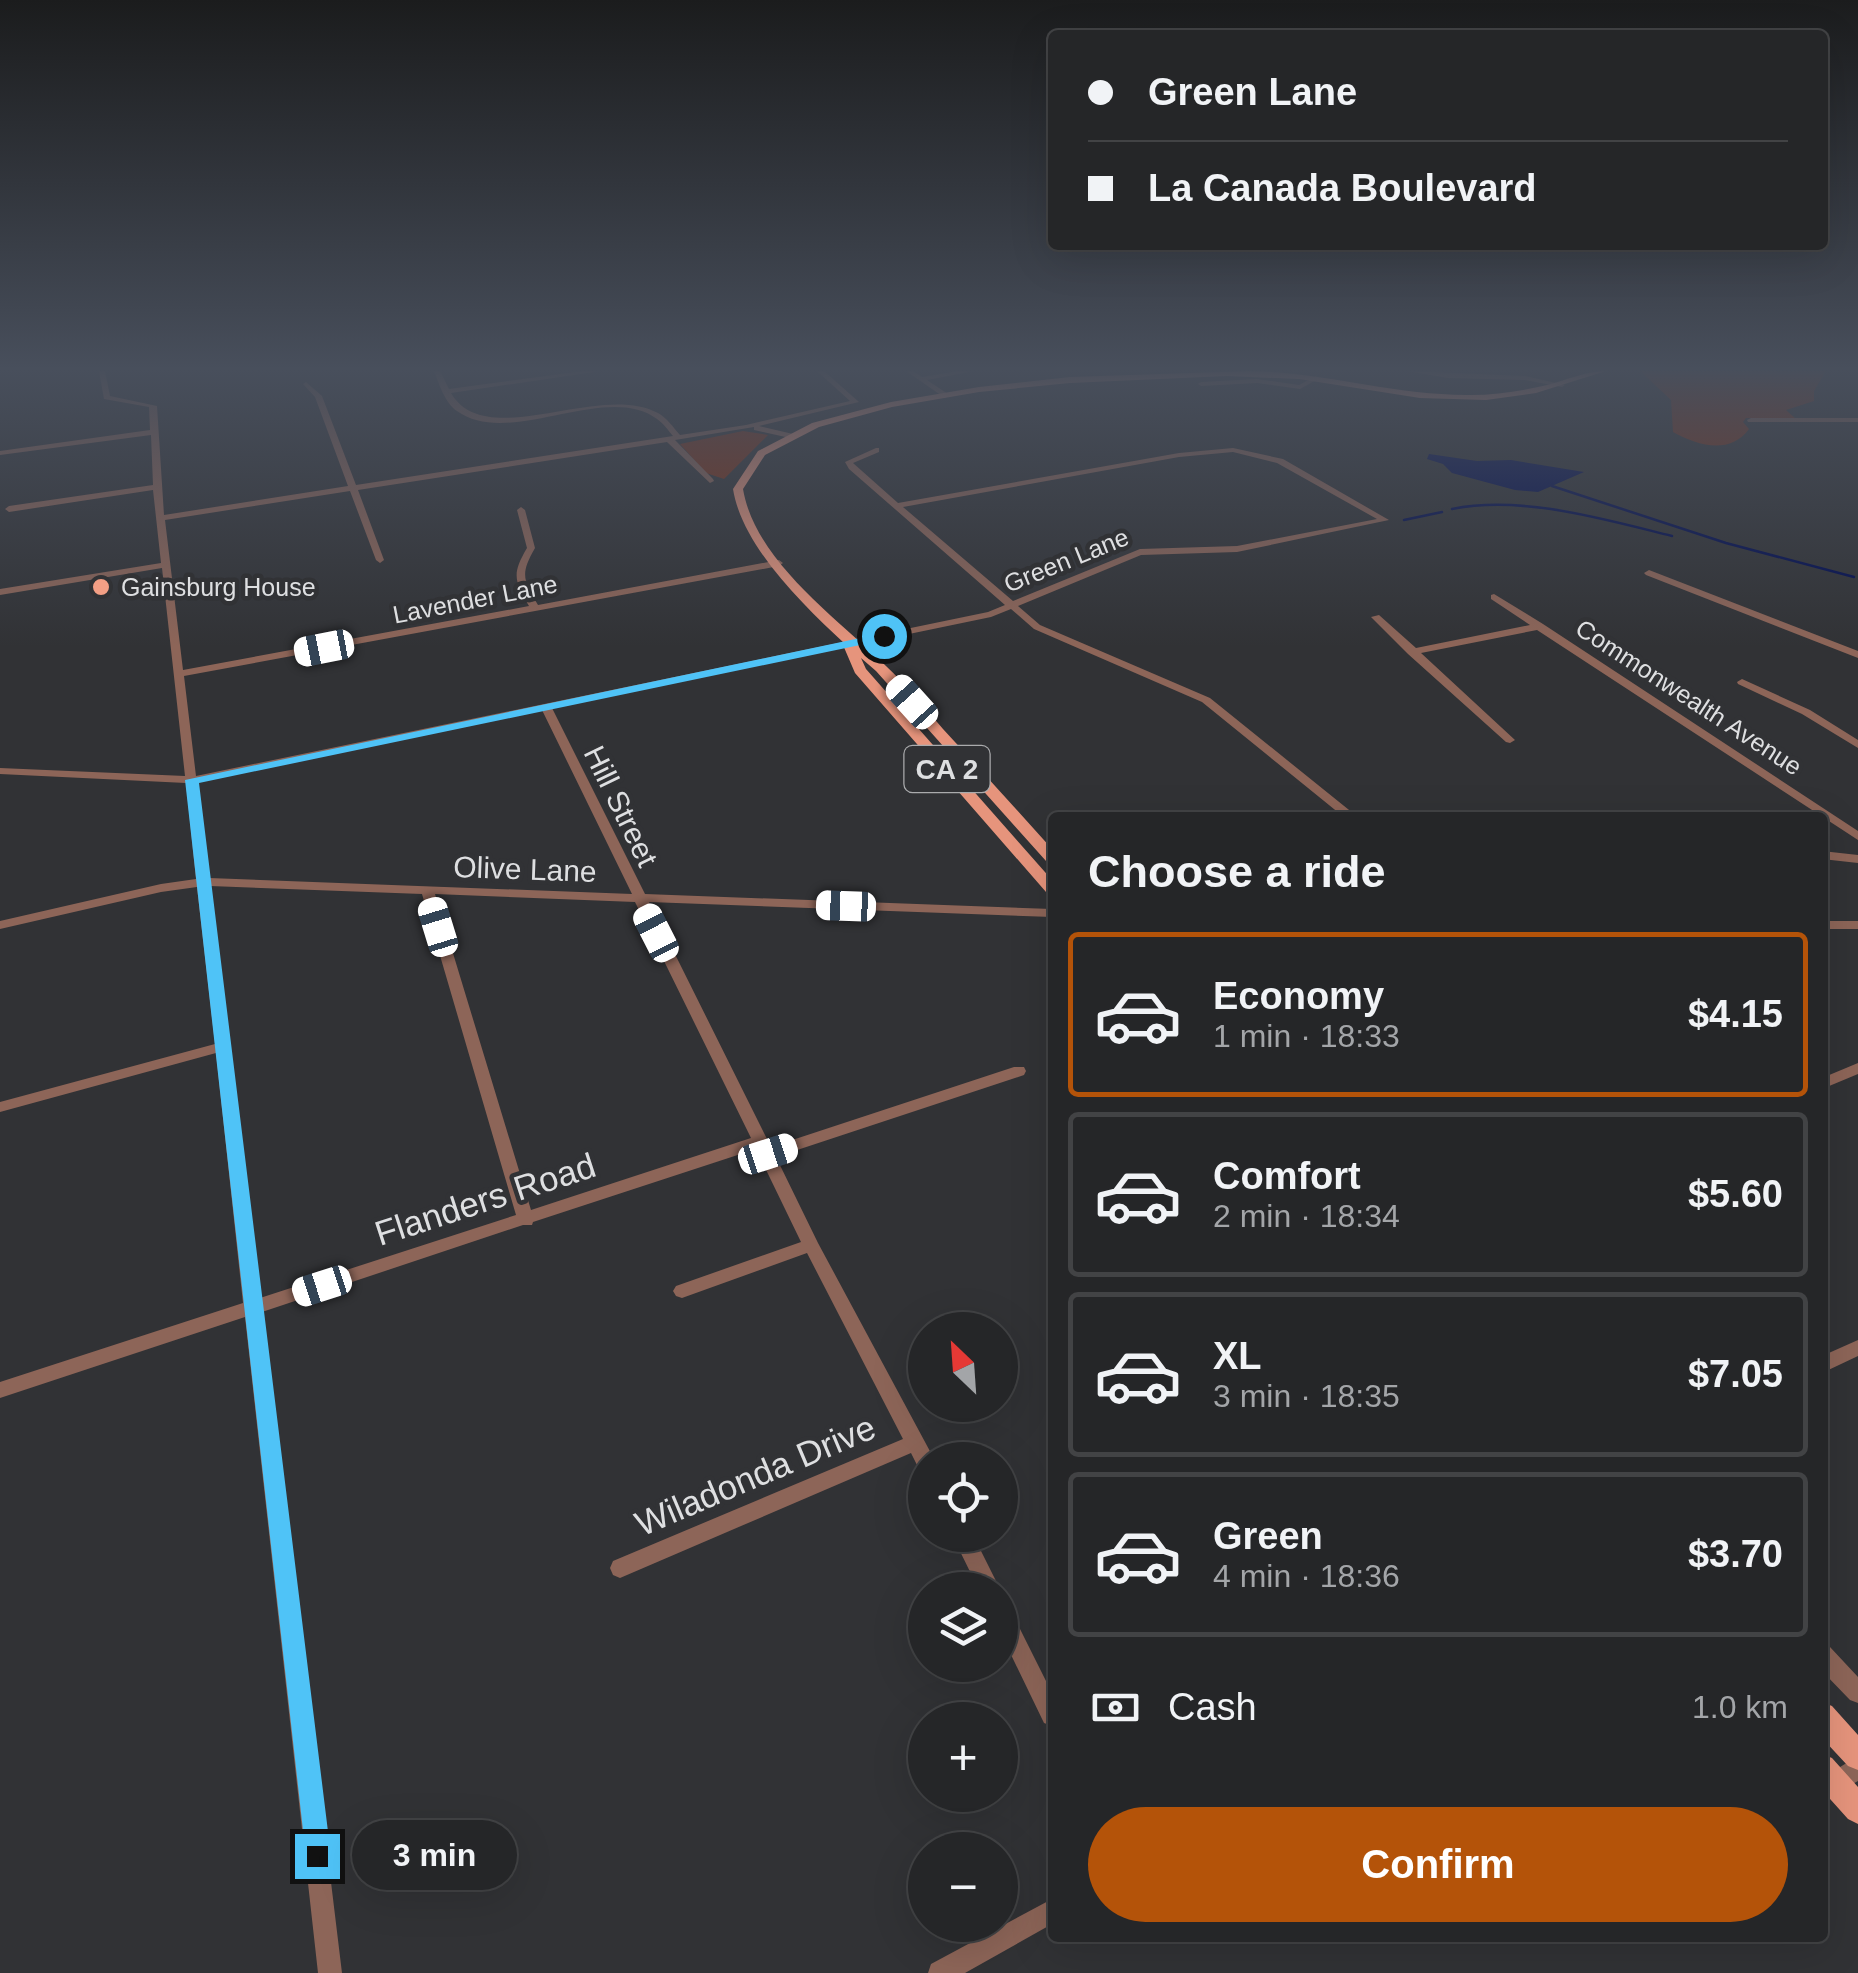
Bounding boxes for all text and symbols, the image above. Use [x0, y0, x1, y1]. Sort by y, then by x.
text: Green Lane [1148, 71, 1357, 113]
text: La Canada Boulevard [1148, 167, 1537, 209]
street label: Green Lane [1000, 522, 1132, 598]
street label: Lavender Lane [390, 569, 560, 629]
place label: Gainsburg House [121, 573, 316, 601]
marker: Gainsburg House [90, 576, 112, 598]
street label: Commonwealth Avenue [1571, 613, 1807, 781]
route start [862, 614, 907, 659]
car [292, 628, 356, 668]
car [881, 670, 943, 734]
street label: Hill Street [578, 740, 665, 872]
road number: CA 2 [904, 746, 990, 792]
text: Choose a ride [1088, 846, 1386, 897]
street label: Olive Lane [453, 850, 597, 888]
car [815, 890, 877, 922]
car [415, 894, 461, 960]
car [629, 899, 683, 967]
icon: car [1093, 970, 1183, 1060]
text: Economy [1213, 975, 1384, 1017]
text: $4.15 [1688, 993, 1783, 1035]
text: 1 min · 18:33 [1213, 1018, 1400, 1054]
car [735, 1130, 801, 1178]
street label: Flanders Road [370, 1145, 600, 1253]
icon: car [1093, 1150, 1183, 1240]
text: Comfort [1213, 1155, 1361, 1197]
text: $5.60 [1688, 1173, 1783, 1215]
text: 2 min · 18:34 [1213, 1198, 1400, 1234]
car [289, 1262, 355, 1310]
north arrow [908, 1312, 1018, 1422]
map controls [908, 1312, 1018, 1942]
icon: car [1093, 1330, 1183, 1420]
text: XL [1213, 1335, 1262, 1377]
text: $7.05 [1688, 1353, 1783, 1395]
text: 3 min · 18:35 [1213, 1378, 1400, 1414]
street label: Wiladonda Drive [629, 1407, 881, 1543]
button: locate [908, 1442, 1018, 1552]
icon: car [1093, 1510, 1183, 1600]
text: Green [1213, 1515, 1323, 1557]
text: $3.70 [1688, 1533, 1783, 1575]
text: 4 min · 18:36 [1213, 1558, 1400, 1594]
button: layers [908, 1572, 1018, 1682]
icon: cash [1088, 1680, 1143, 1735]
text: Cash [1168, 1686, 1257, 1728]
text: 1.0 km [1692, 1689, 1788, 1725]
button: + [908, 1702, 1018, 1812]
button: Confirm [1088, 1807, 1788, 1922]
callout: 3 min [352, 1821, 517, 1891]
button: − [908, 1832, 1018, 1942]
route end [295, 1834, 340, 1879]
text: 3 min [393, 1837, 476, 1873]

